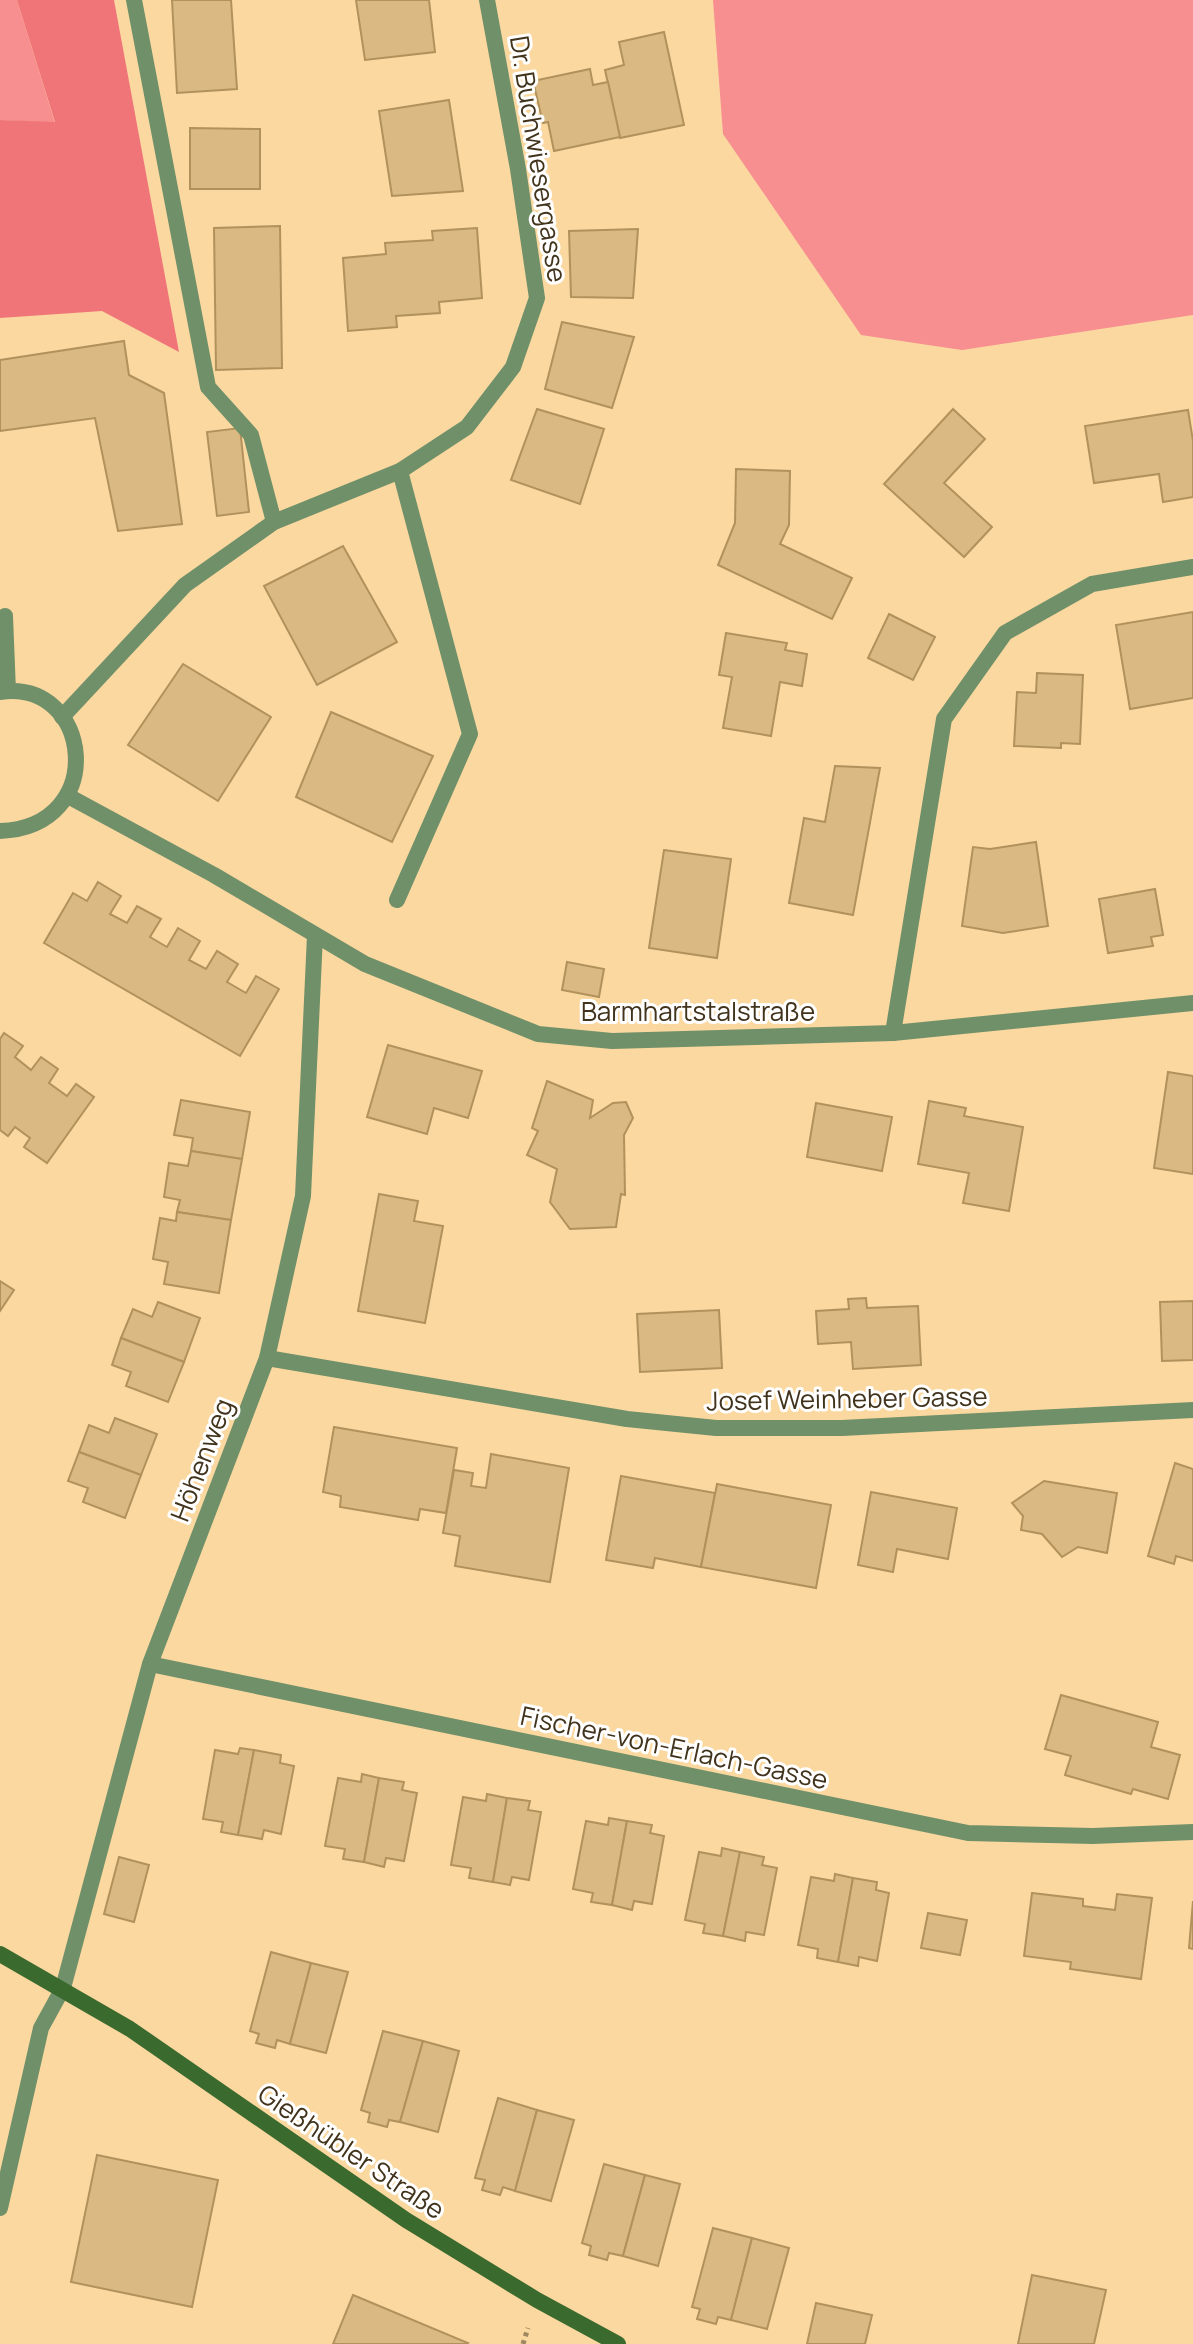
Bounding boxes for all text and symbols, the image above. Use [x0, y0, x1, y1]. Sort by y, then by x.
street label: Dr. Buchwiesergasse [502, 33, 576, 285]
street label: Barmhartstalstraße [581, 993, 815, 1029]
street label: Josef Weinheber Gasse [706, 1378, 988, 1418]
street label: Höhenweg [161, 1393, 241, 1526]
street label: Fischer-von-Erlach-Gasse [517, 1697, 831, 1797]
street label: Gießhübler Straße [251, 2075, 452, 2227]

